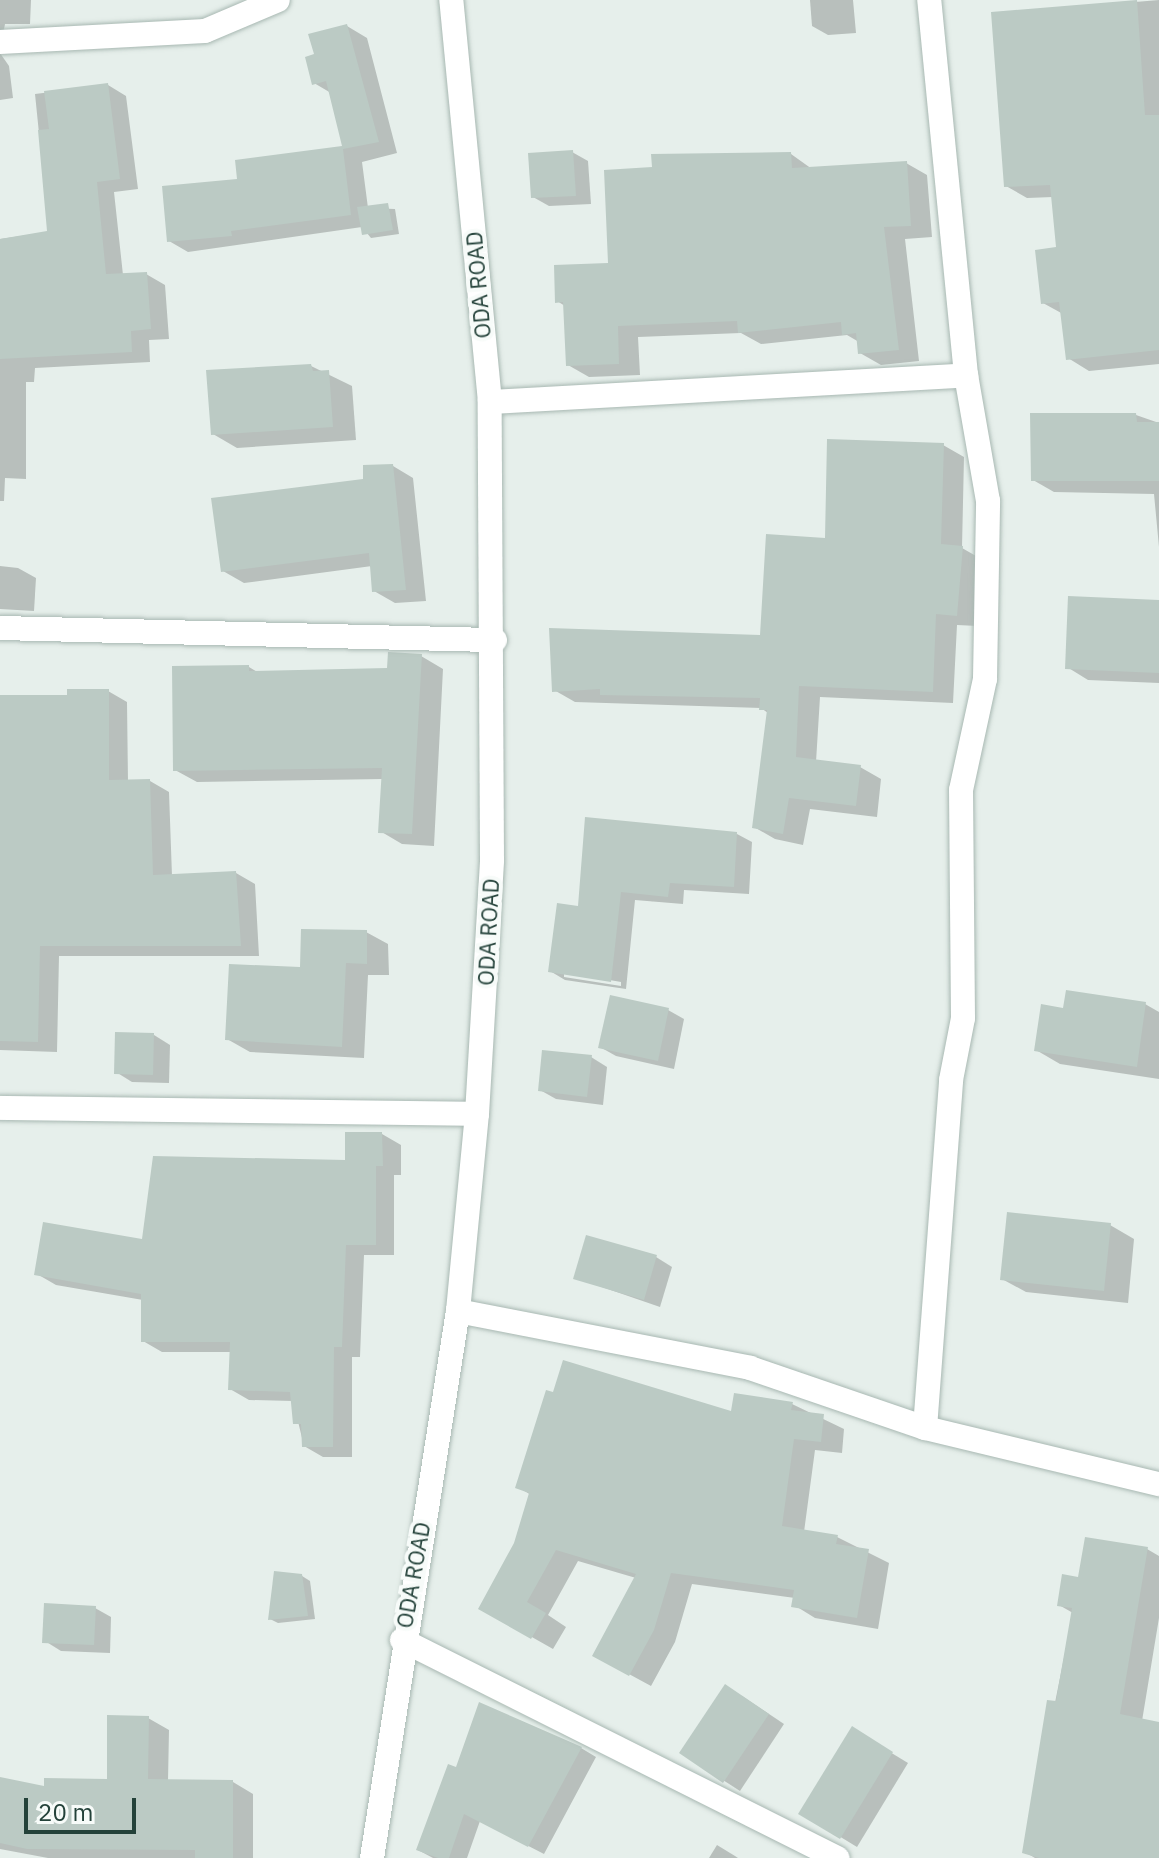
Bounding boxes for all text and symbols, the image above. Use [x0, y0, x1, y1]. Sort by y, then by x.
street label: ODA ROAD [460, 230, 496, 340]
street label: ODA ROAD [472, 878, 504, 986]
street label: ODA ROAD [391, 1520, 435, 1630]
scale bar [28, 1782, 140, 1832]
text: 20 m [38, 1796, 93, 1828]

